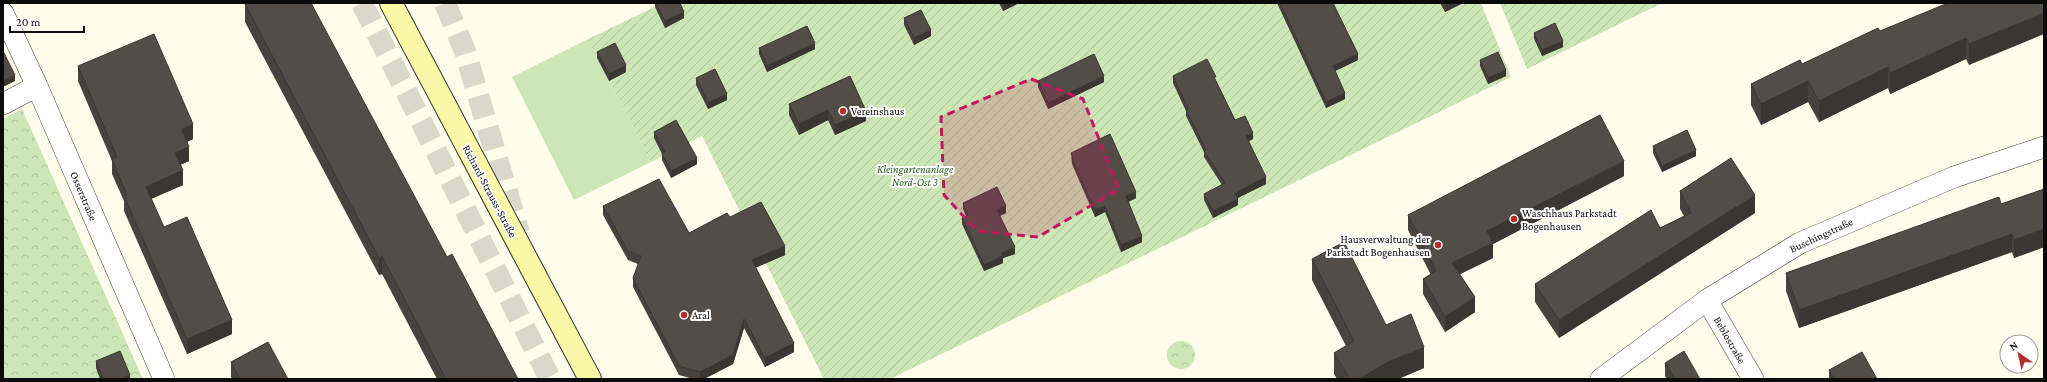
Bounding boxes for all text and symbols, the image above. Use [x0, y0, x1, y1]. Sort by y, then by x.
scale bar [10, 8, 84, 34]
text: 20 m [16, 15, 41, 29]
place label: Vereinshaus [851, 105, 904, 117]
marker: Vereinshaus [838, 106, 848, 116]
street label: Richard-Strauss-Straße [461, 143, 519, 239]
park label: Kleingartenanlage Nord-Ost 3 [877, 163, 954, 188]
street label: Osserstraße [68, 170, 100, 223]
place label: Waschhaus Parkstadt Bogenhausen [1522, 207, 1617, 233]
marker: Waschhaus Parkstadt Bogenhausen [1509, 214, 1519, 224]
street label: Buschingstraße [1787, 215, 1855, 256]
place label: Hausverwaltung der Parkstadt Bogenhausen [1327, 233, 1430, 259]
marker: Hausverwaltung der Parkstadt Bogenhausen [1433, 240, 1443, 250]
place label: Aral [692, 309, 710, 321]
marker: Aral [679, 310, 689, 320]
street label: Beblostraße [1712, 314, 1748, 366]
north arrow [1999, 334, 2039, 374]
text: N [2007, 338, 2020, 353]

